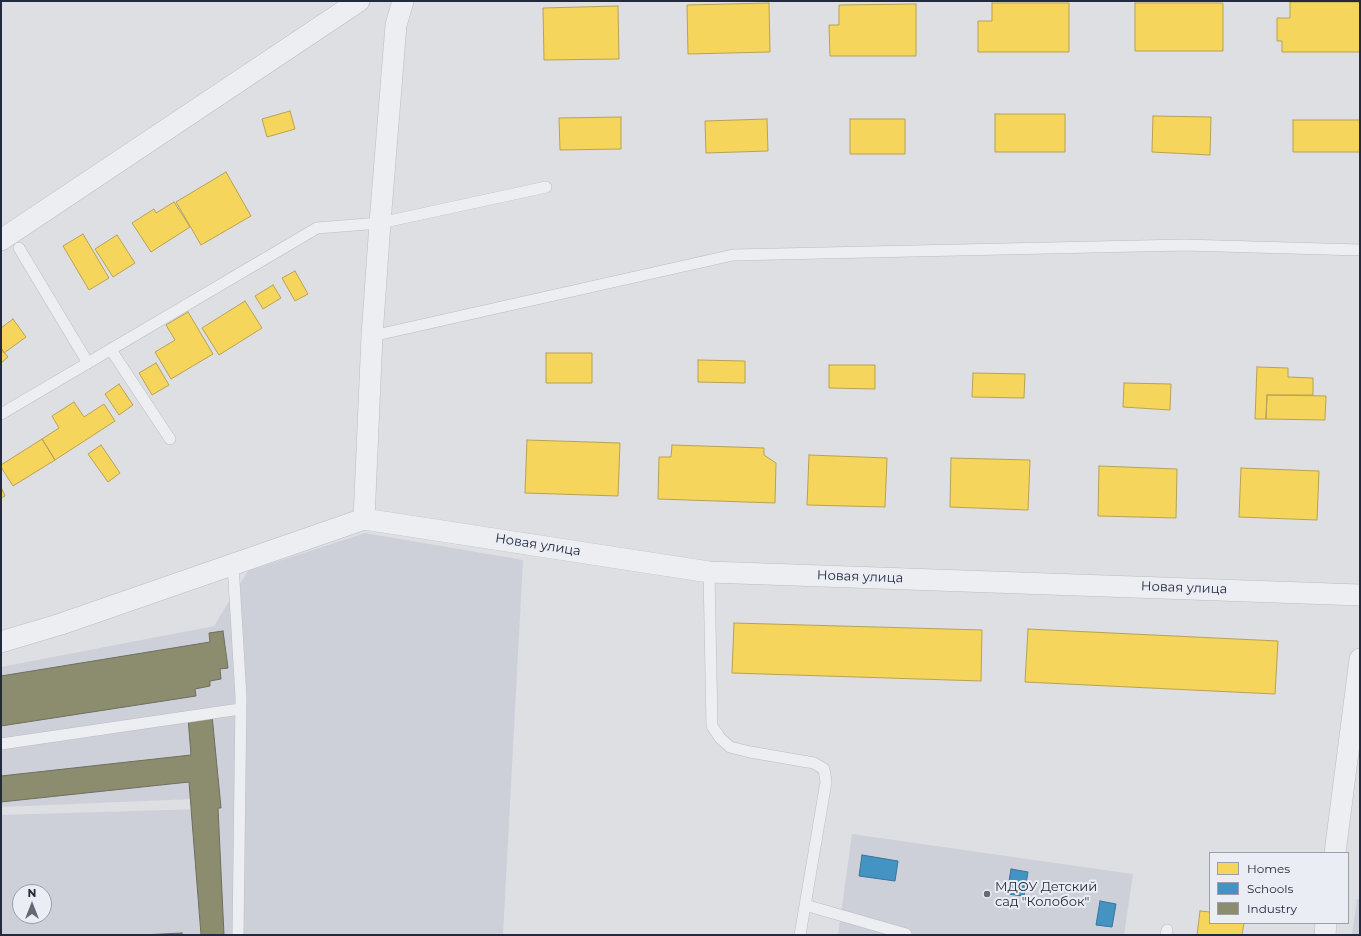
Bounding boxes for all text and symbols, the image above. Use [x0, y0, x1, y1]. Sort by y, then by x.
street label: Новая улица [494, 531, 582, 559]
street label: Новая улица [817, 568, 903, 586]
street label: Новая улица [1141, 579, 1227, 597]
legend [1209, 852, 1349, 924]
text: Homes [1247, 861, 1290, 876]
place label: МДОУ Детский сад "Колобок" [995, 879, 1097, 910]
text: Schools [1247, 881, 1293, 896]
north arrow [12, 884, 52, 924]
text: N [28, 886, 36, 900]
marker: МДОУ Детский сад "Колобок" [982, 889, 992, 899]
text: Industry [1247, 901, 1297, 916]

